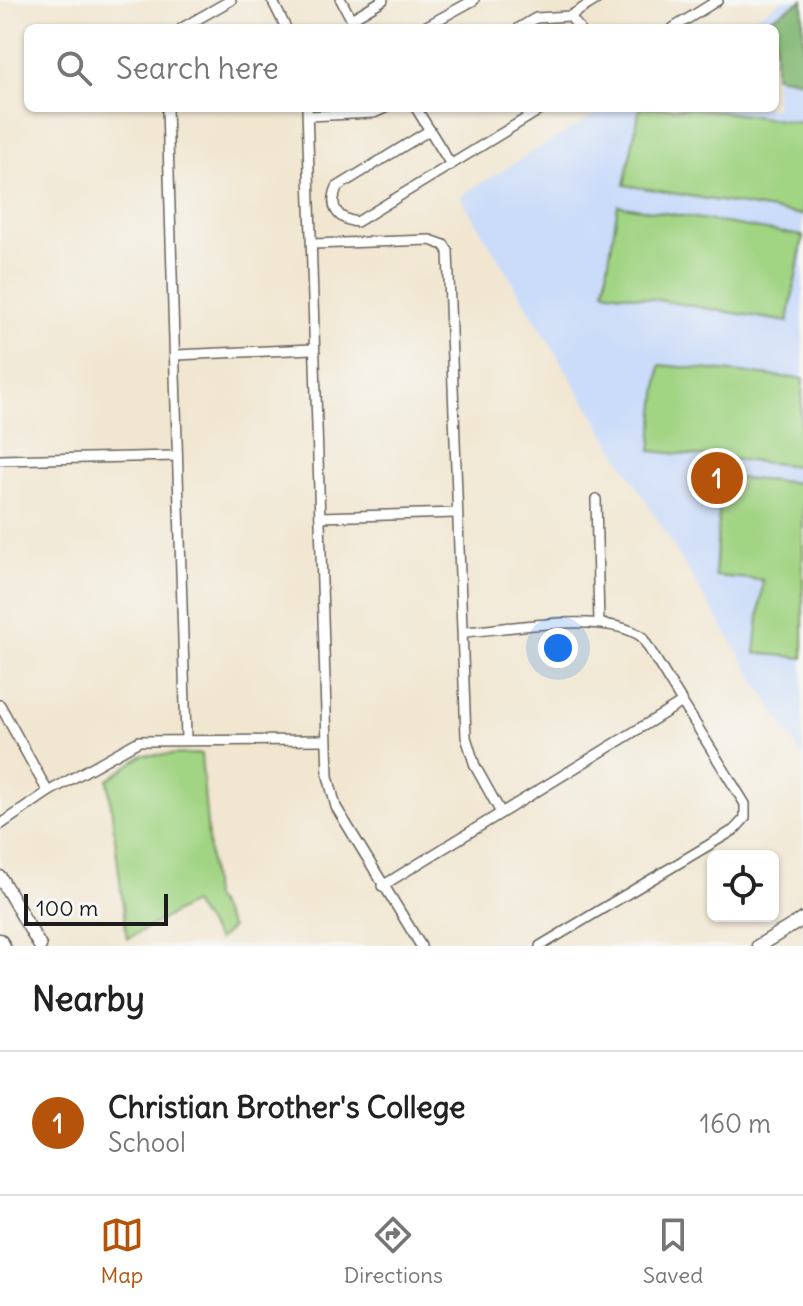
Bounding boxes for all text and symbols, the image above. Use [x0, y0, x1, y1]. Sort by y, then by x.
search box [24, 24, 779, 112]
icon: search [52, 46, 96, 90]
text: Search here [116, 49, 279, 87]
pin: 1 [691, 448, 743, 508]
your location [538, 628, 578, 668]
map controls [707, 850, 779, 922]
button: locate [707, 850, 779, 922]
scale bar [24, 890, 168, 926]
text: 100 m [36, 894, 98, 922]
text: Nearby [32, 977, 145, 1020]
text: Christian Brother's College [108, 1088, 466, 1126]
text: 1 [53, 1107, 63, 1140]
text: 160 m [700, 1107, 771, 1140]
text: School [108, 1126, 186, 1159]
tab: Map [100, 1213, 144, 1289]
tab: Directions [344, 1213, 443, 1289]
tab: Saved [643, 1213, 703, 1289]

